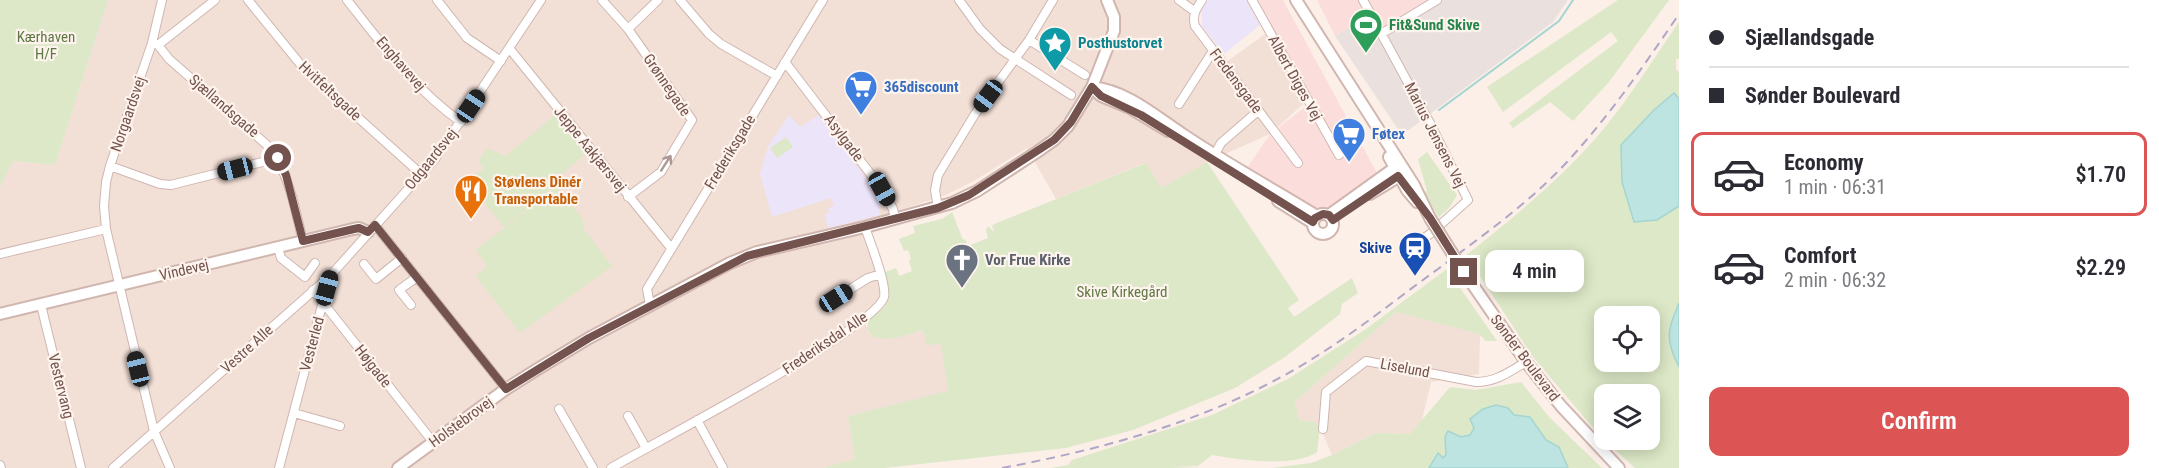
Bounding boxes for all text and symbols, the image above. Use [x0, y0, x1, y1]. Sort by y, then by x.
sports icon: Fit&Sund Skive [1348, 7, 1384, 54]
place label: Fit&Sund Skive [1389, 16, 1480, 34]
place icon: Posthustorvet [1037, 25, 1073, 72]
text: Sjællandsgade [1745, 25, 1874, 50]
park label: Kærhaven H/F [17, 28, 75, 63]
street label: Albert Diges Vej [1264, 32, 1326, 124]
street label: Enghavevej [372, 33, 430, 95]
place label: Posthustorvet [1078, 34, 1163, 52]
street label: Fredensgade [1206, 45, 1266, 117]
street label: Grønnegade [640, 50, 694, 120]
street label: Hvitfeltsgade [295, 57, 365, 125]
supermarket icon: 365discount [843, 69, 879, 116]
street label: Sjællandsgade [185, 71, 263, 141]
street label: Norgaardsvej [107, 74, 149, 154]
car [970, 76, 1006, 116]
place label: 365discount [884, 78, 959, 96]
street label: Marius Jensens Vej [1401, 79, 1469, 191]
text: Sønder Boulevard [1745, 83, 1901, 108]
car [453, 86, 489, 126]
street label: Jeppe Aakjærsvej [550, 103, 630, 195]
street label: Asylgade [820, 111, 868, 165]
street label: Frederiksgade [701, 112, 759, 192]
supermarket icon: Føtex [1331, 116, 1367, 163]
street label: Odgaardsvej [401, 125, 461, 193]
place label: Føtex [1372, 125, 1405, 143]
route start [264, 144, 291, 171]
icon: car [1712, 147, 1766, 201]
text: Economy [1784, 150, 1864, 175]
one-way arrow [659, 155, 672, 172]
car [215, 156, 255, 182]
text: $1.70 [2075, 162, 2126, 187]
car [865, 169, 899, 209]
restaurant icon: Støvlens Dinér Transportable [453, 173, 489, 220]
place label: Støvlens Dinér Transportable [494, 173, 581, 208]
text: 1 min · 06:31 [1784, 175, 1886, 199]
station icon: Skive [1397, 230, 1433, 277]
place label: Skive [1359, 239, 1392, 257]
icon: car [1712, 240, 1766, 294]
church icon: Vor Frue Kirke [944, 242, 980, 289]
text: Comfort [1784, 243, 1857, 268]
place label: Vor Frue Kirke [985, 251, 1070, 269]
callout: 4 min [1485, 251, 1584, 293]
text: $2.29 [2075, 255, 2126, 280]
street label: Vindevej [158, 256, 210, 284]
route end [1450, 258, 1477, 285]
text: 4 min [1512, 259, 1557, 283]
car [314, 268, 340, 308]
text: 2 min · 06:32 [1784, 268, 1886, 292]
car [816, 281, 856, 315]
park label: Skive Kirkegård [1076, 283, 1168, 301]
map controls [1594, 306, 1660, 450]
button: locate [1594, 306, 1660, 372]
street label: Frederiksdal Alle [779, 308, 871, 378]
street label: Sønder Boulevard [1487, 311, 1563, 405]
street label: Vesterled [296, 315, 328, 373]
street label: Vestre Alle [217, 321, 277, 377]
street label: Højgade [351, 341, 395, 391]
car [125, 349, 151, 389]
street label: Vestervang [44, 352, 78, 420]
street label: Liselund [1379, 354, 1431, 382]
button: layers [1594, 384, 1660, 450]
button: Confirm [1709, 387, 2129, 456]
street label: Holstebrovej [426, 393, 496, 451]

